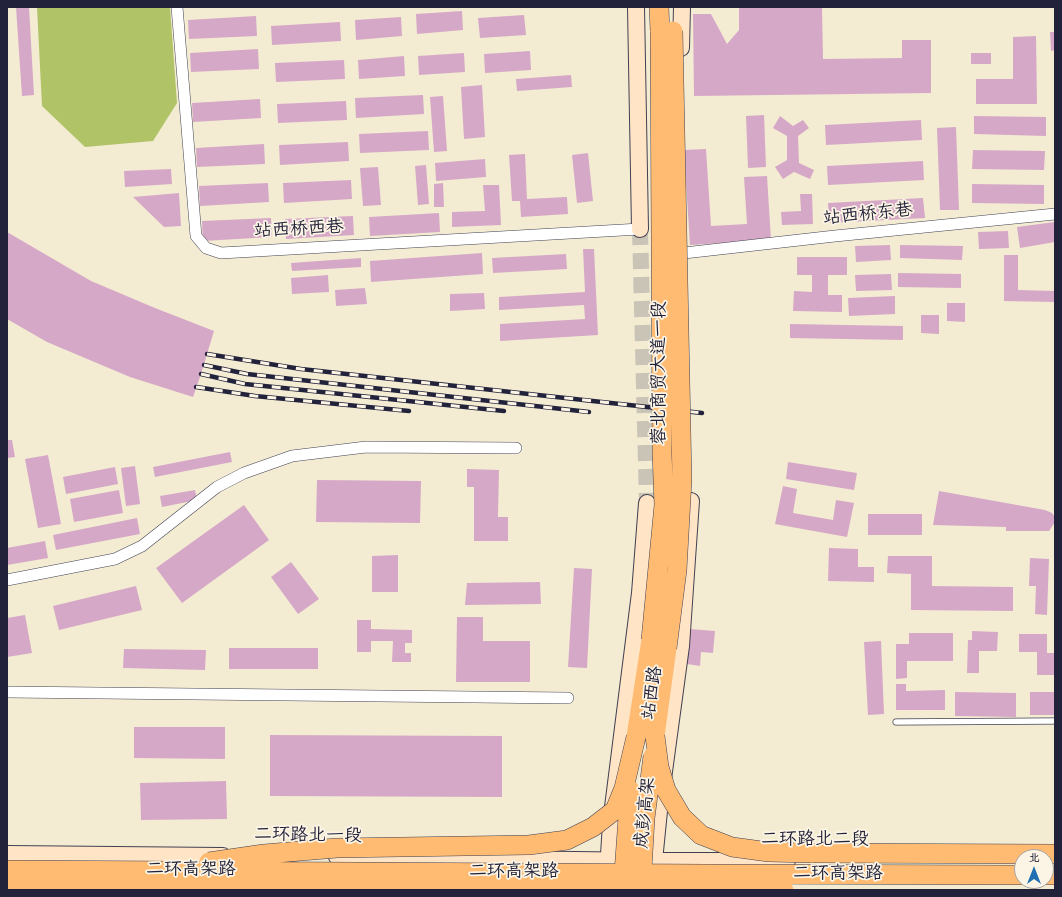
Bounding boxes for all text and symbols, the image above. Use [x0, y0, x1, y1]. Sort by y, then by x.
street label: 站西桥东巷 [822, 201, 914, 231]
street label: 站西桥西巷 [253, 218, 345, 244]
street label: 蓉北商贸大道一段 [650, 301, 672, 445]
street label: 站西路 [640, 665, 668, 721]
street label: 成彭高架 [632, 776, 662, 850]
street label: 二环路北一段 [254, 825, 362, 849]
street label: 二环路北二段 [761, 830, 869, 852]
north arrow [1014, 849, 1054, 889]
text: 北 [1029, 850, 1040, 866]
street label: 二环高架路 [146, 860, 236, 882]
street label: 二环高架路 [469, 862, 559, 884]
street label: 二环高架路 [793, 864, 883, 886]

